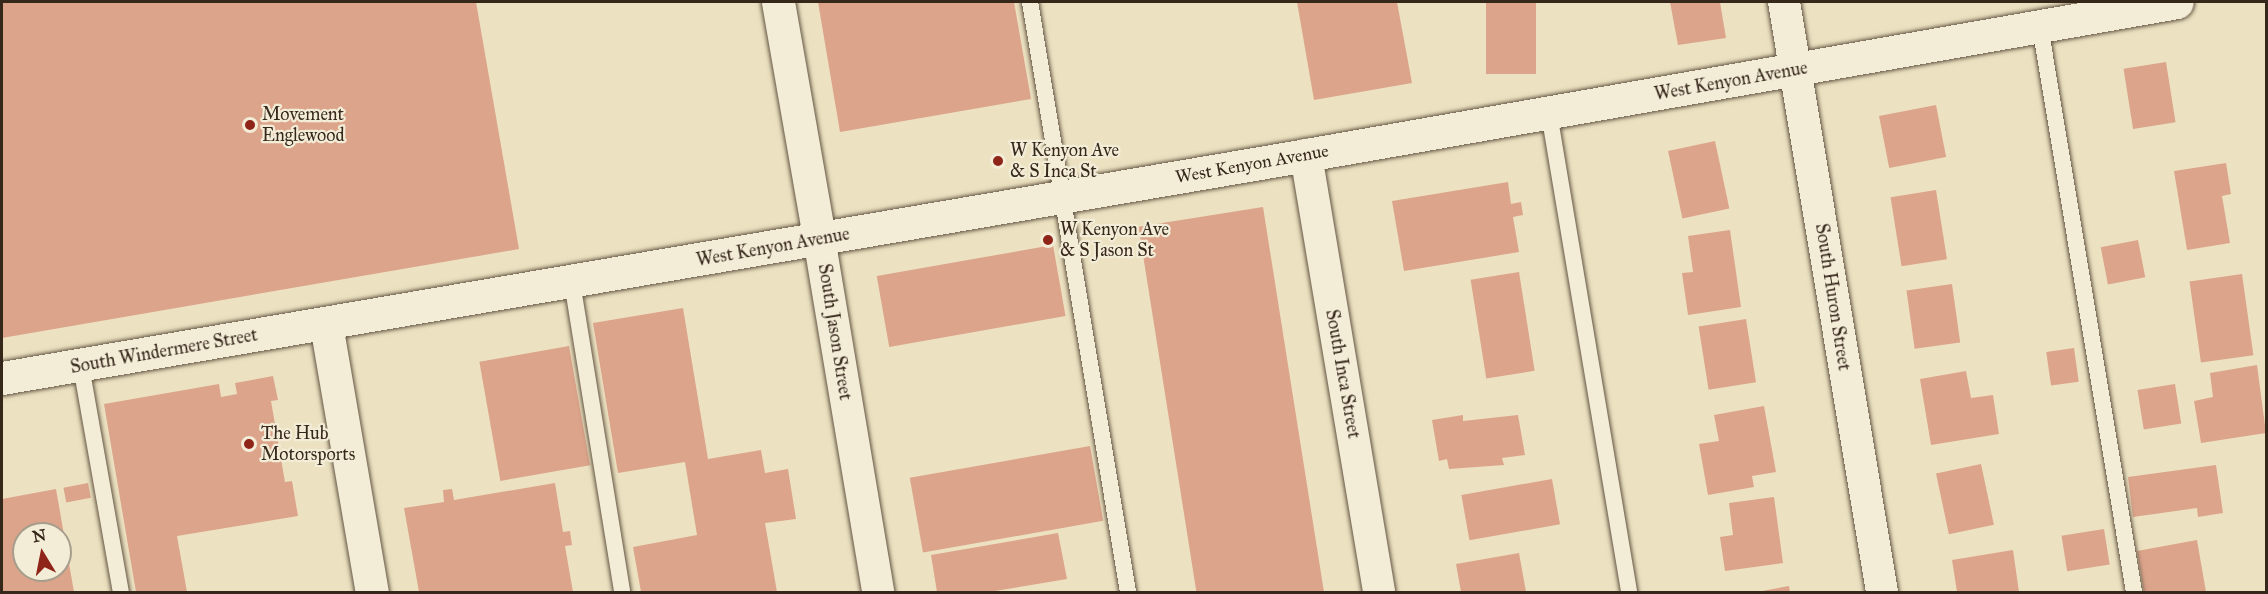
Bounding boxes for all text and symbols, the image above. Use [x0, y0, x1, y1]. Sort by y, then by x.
street label: West Kenyon Avenue [1653, 57, 1809, 105]
place label: Movement Englewood [262, 104, 344, 146]
marker: Movement Englewood [243, 118, 257, 132]
place label: W Kenyon Ave & S Inca St [1010, 140, 1119, 182]
street label: West Kenyon Avenue [1174, 140, 1330, 188]
marker: W Kenyon Ave & S Inca St [991, 154, 1005, 168]
place label: W Kenyon Ave & S Jason St [1060, 219, 1169, 262]
street label: South Huron Street [1811, 222, 1855, 372]
street label: West Kenyon Avenue [695, 223, 851, 271]
marker: W Kenyon Ave & S Jason St [1041, 233, 1055, 247]
street label: South Jason Street [814, 262, 856, 402]
street label: South Inca Street [1321, 308, 1365, 440]
street label: South Windermere Street [69, 324, 259, 378]
place label: The Hub Motorsports [261, 423, 355, 466]
marker: The Hub Motorsports [242, 437, 256, 451]
north arrow [12, 522, 72, 582]
text: N [31, 525, 47, 546]

